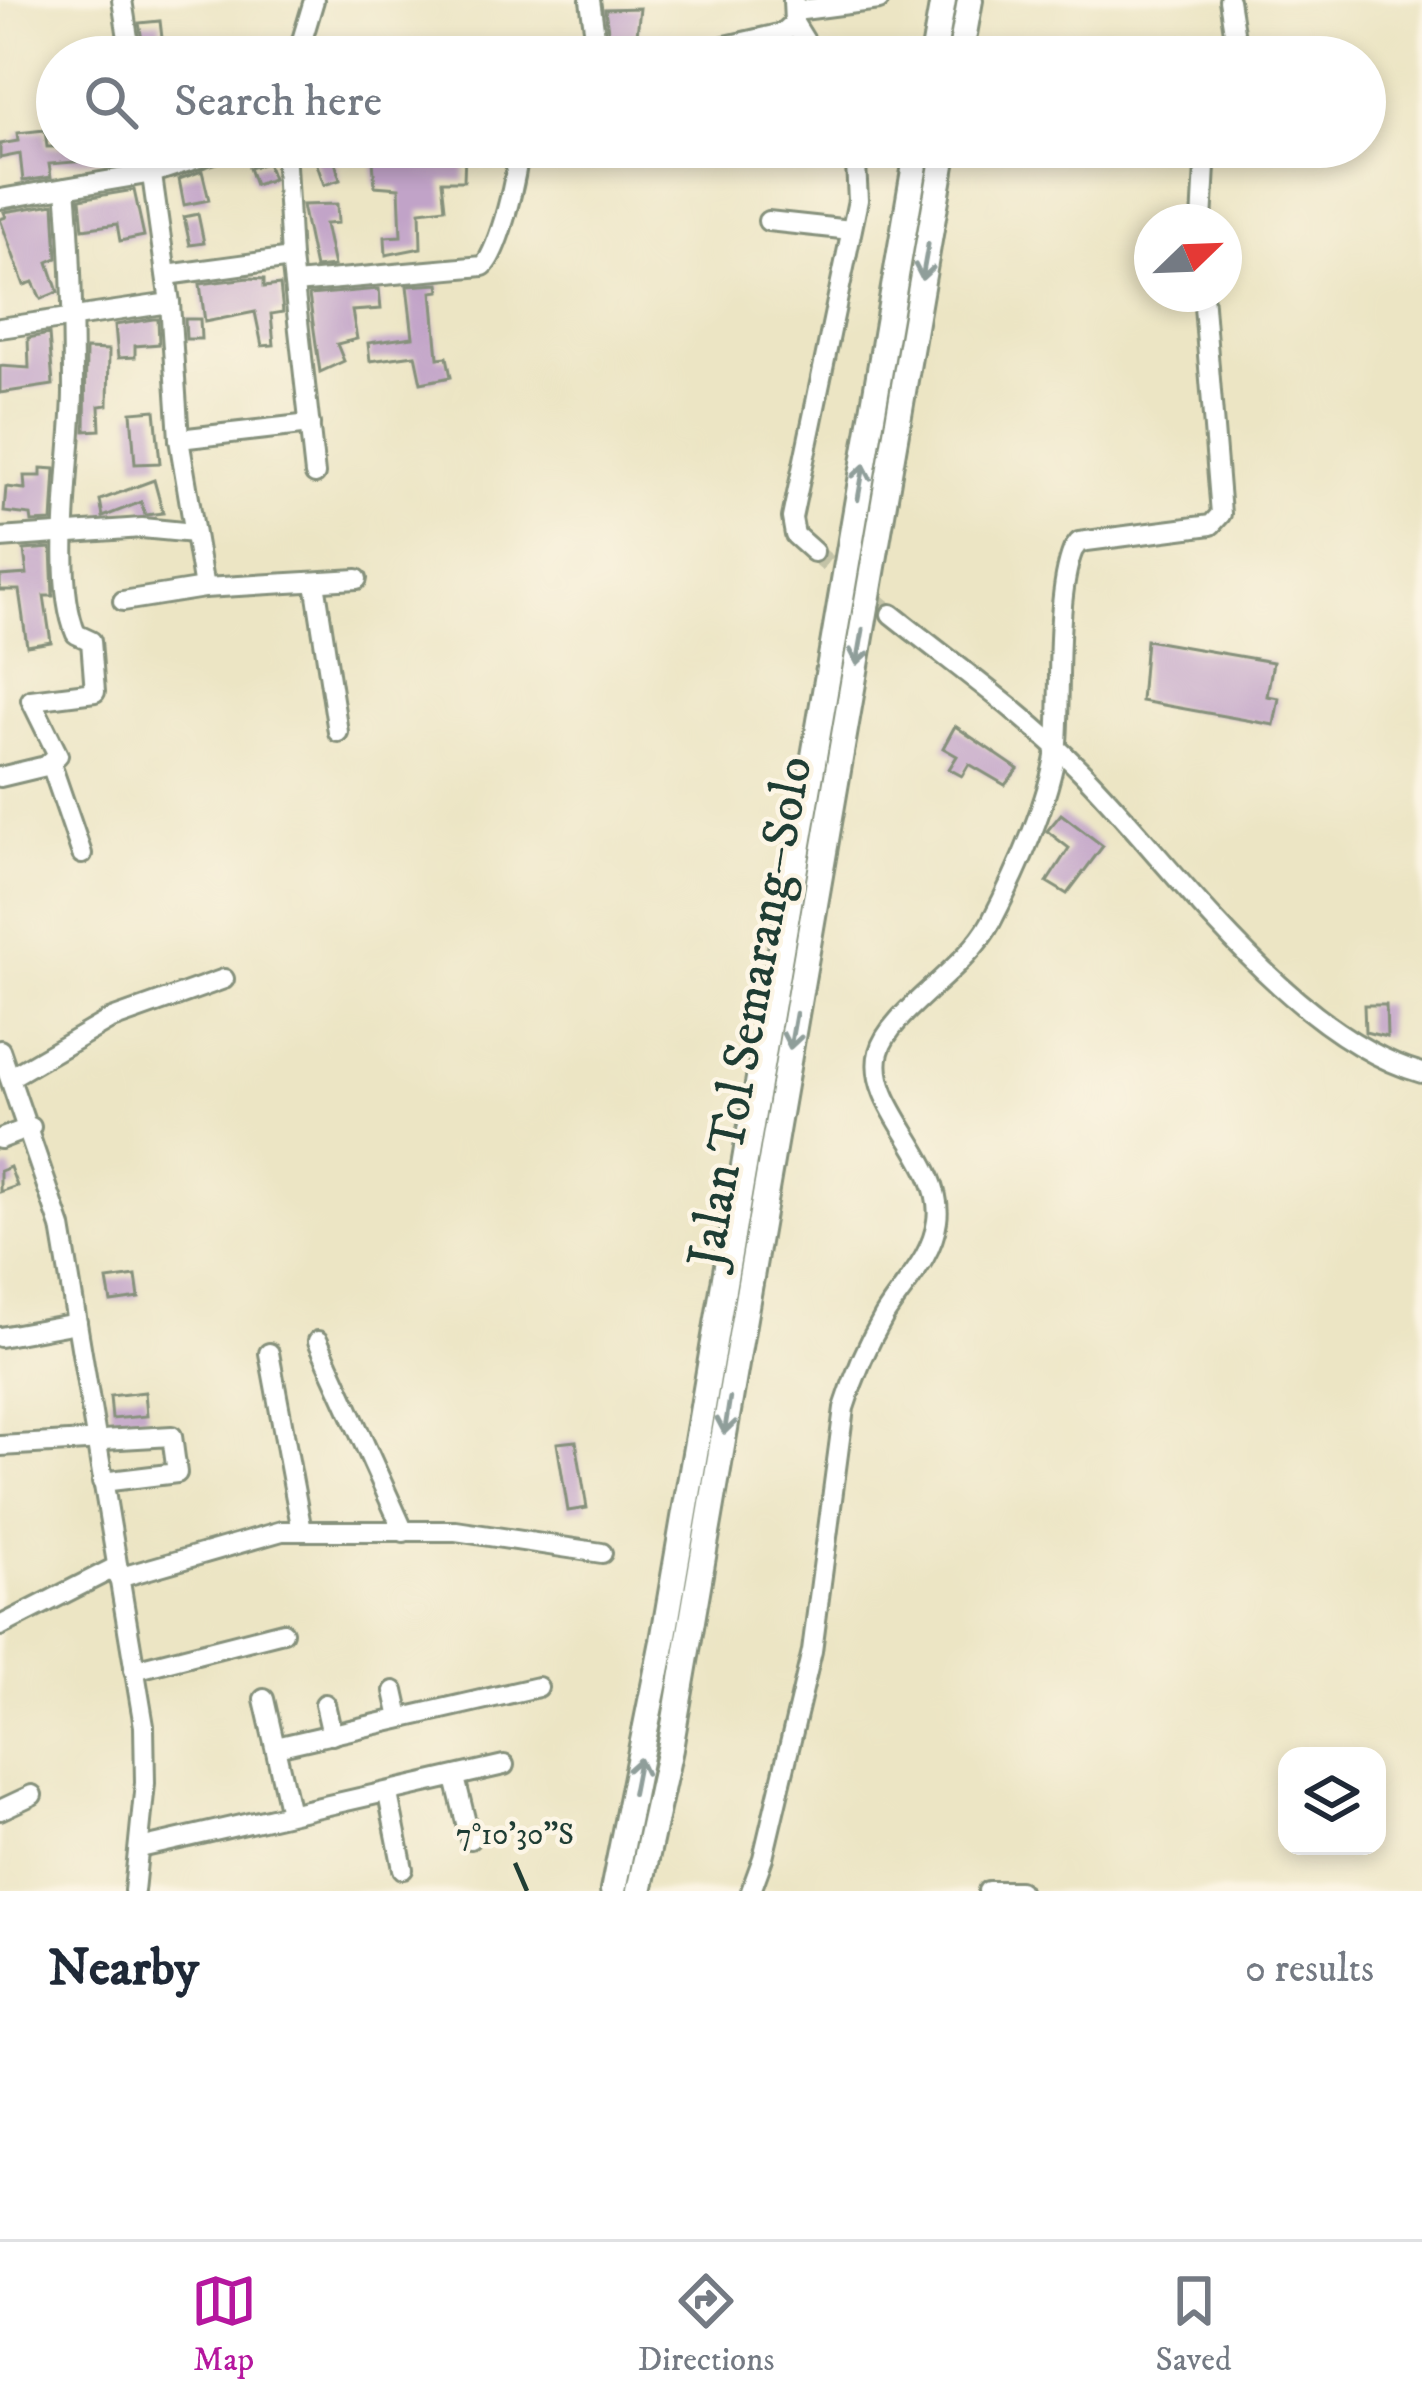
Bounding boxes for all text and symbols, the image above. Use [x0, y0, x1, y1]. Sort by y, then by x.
search box [36, 36, 1386, 168]
icon: search [78, 69, 144, 135]
text: Search here [174, 74, 382, 130]
north arrow [1134, 204, 1242, 312]
one-way arrow [912, 242, 935, 281]
one-way arrow [850, 463, 873, 502]
one-way arrow [847, 627, 870, 666]
street label: Jalan Tol Semarang–Solo [674, 752, 827, 1276]
one-way arrow [780, 1011, 803, 1050]
one-way arrow [715, 1395, 738, 1434]
map controls [1278, 1747, 1386, 1855]
button: layers [1278, 1747, 1386, 1855]
one-way arrow [625, 1758, 648, 1796]
text: 7°10'30"S [456, 1817, 574, 1854]
text: Nearby [48, 1937, 199, 2001]
text: 0 results [1245, 1945, 1374, 1994]
tab: Map [191, 2268, 257, 2381]
tab: Directions [638, 2268, 774, 2381]
tab: Saved [1156, 2268, 1231, 2381]

